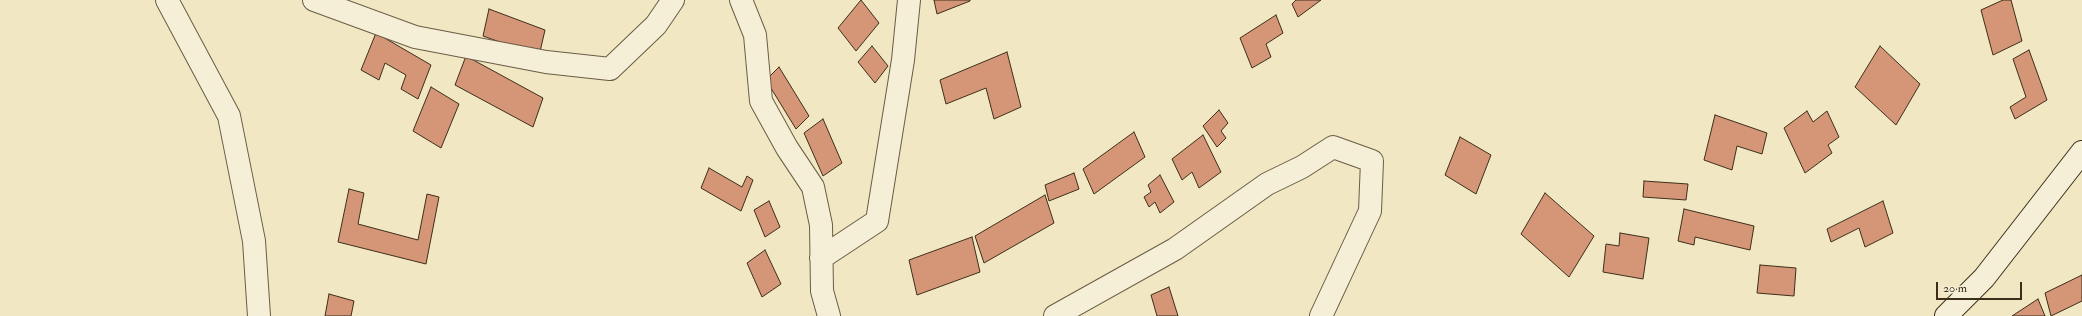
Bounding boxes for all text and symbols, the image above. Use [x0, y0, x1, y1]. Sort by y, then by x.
scale bar [1938, 274, 2024, 300]
text: 20 m [1943, 281, 1967, 296]

